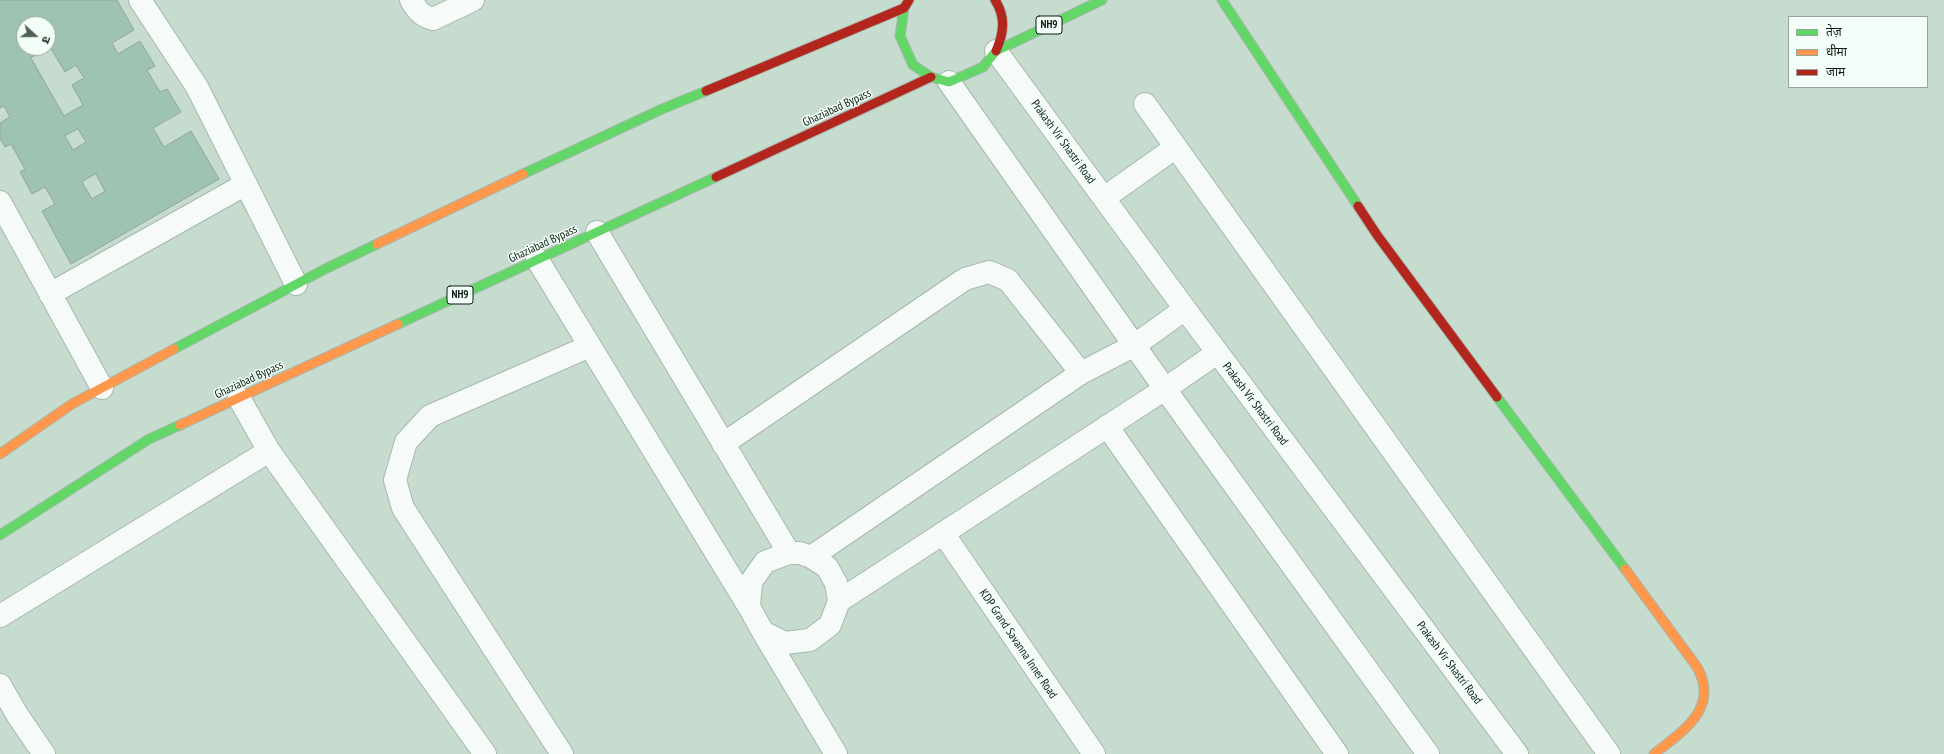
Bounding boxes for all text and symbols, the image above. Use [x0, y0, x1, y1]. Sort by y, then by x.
north arrow [16, 16, 56, 56]
road number: NH9 [1036, 16, 1062, 34]
legend [1788, 16, 1928, 88]
text: तेज़ [1826, 24, 1842, 39]
text: उ [39, 34, 54, 45]
text: धीमा [1826, 44, 1847, 59]
text: जाम [1826, 64, 1845, 79]
street label: Ghaziabad Bypass [801, 86, 873, 130]
street label: Prakash Vir Shastri Road [1028, 97, 1098, 187]
street label: Ghaziabad Bypass [507, 222, 579, 266]
road number: NH9 [447, 286, 473, 304]
street label: Ghaziabad Bypass [213, 358, 285, 402]
street label: Prakash Vir Shastri Road [1219, 360, 1291, 448]
street label: KDP Grand Savanna Inner Road [976, 586, 1060, 702]
street label: Prakash Vir Shastri Road [1413, 619, 1485, 707]

